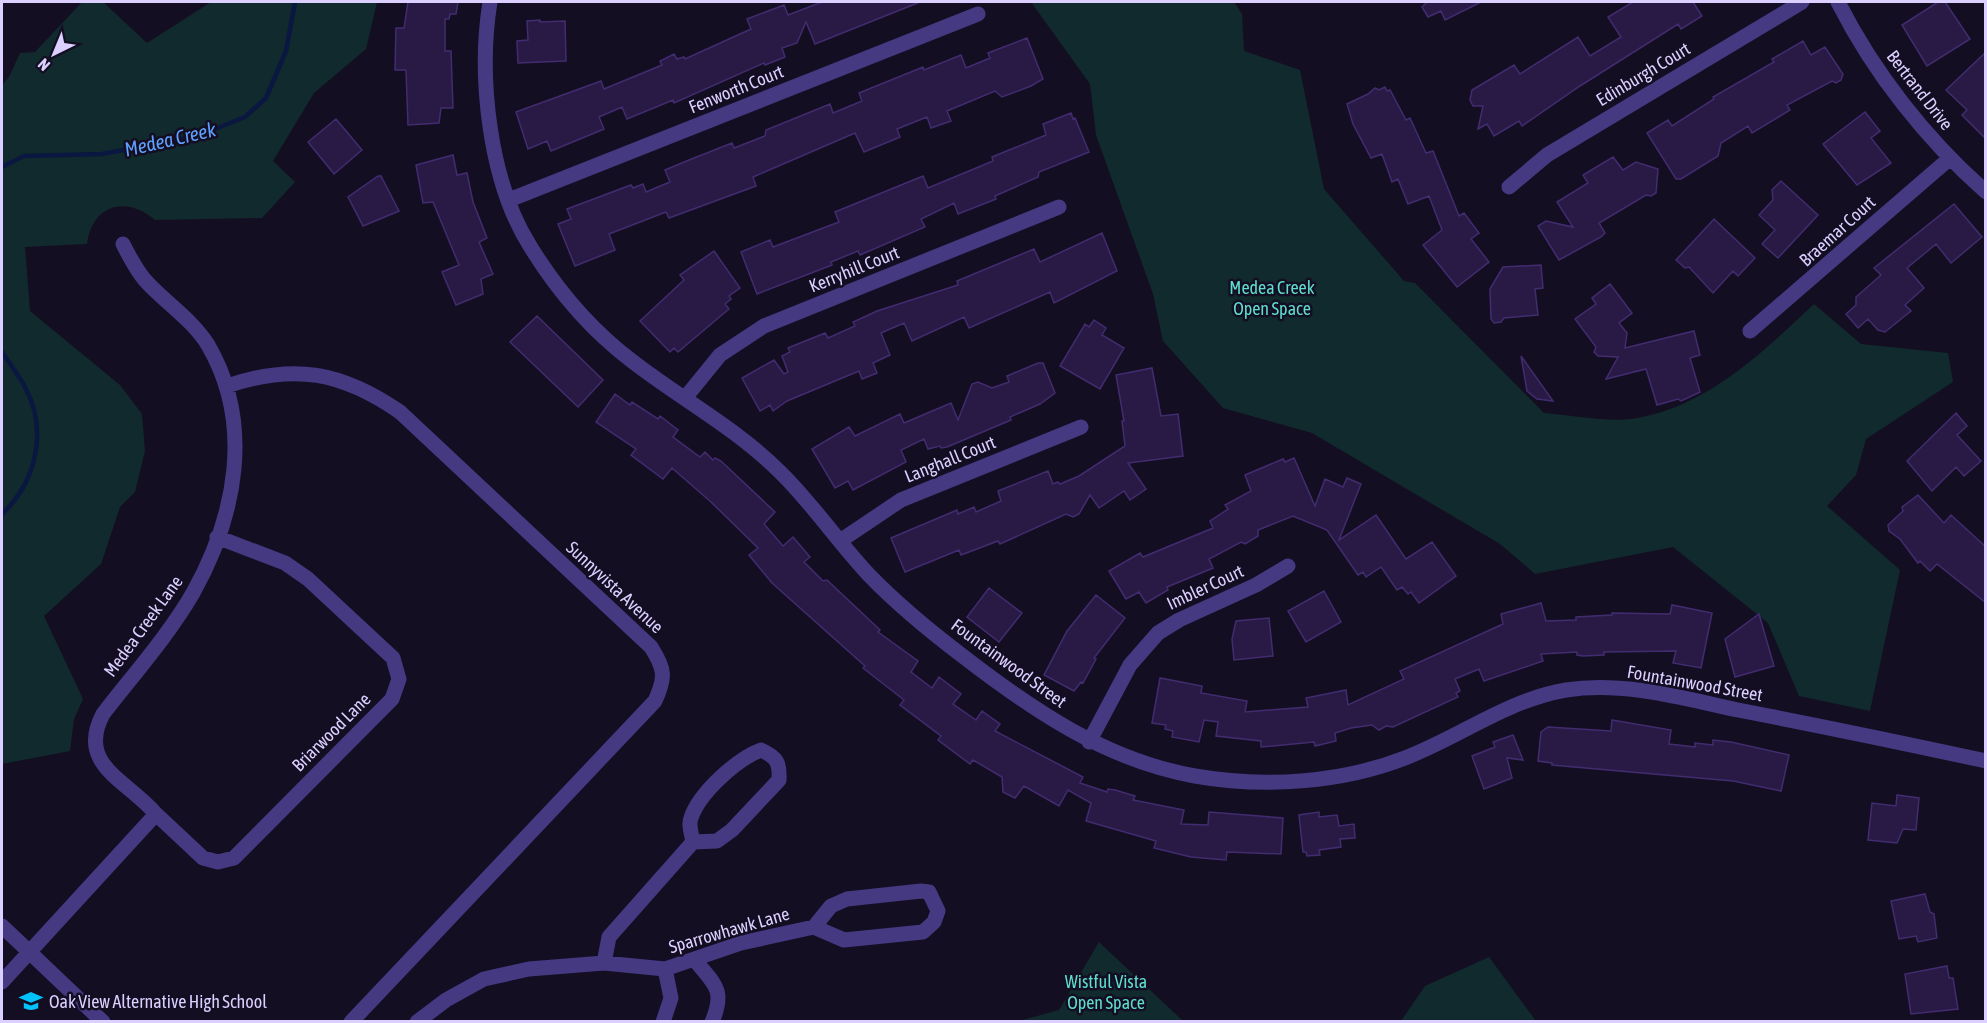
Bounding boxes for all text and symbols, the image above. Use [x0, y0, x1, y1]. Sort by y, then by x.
north arrow [24, 24, 84, 84]
street label: Edinburgh Court [1592, 38, 1694, 110]
street label: Bertrand Drive [1882, 46, 1958, 134]
text: N [34, 55, 53, 75]
street label: Fenworth Court [686, 61, 786, 117]
water label: Medea Creek [122, 117, 218, 161]
street label: Braemar Court [1795, 192, 1879, 270]
street label: Kerryhill Court [806, 241, 902, 297]
park label: Medea Creek Open Space [1229, 277, 1315, 319]
street label: Langhall Court [901, 431, 999, 487]
street label: Sunnyvista Avenue [562, 537, 668, 637]
street label: Imbler Court [1163, 560, 1247, 614]
street label: Medea Creek Lane [99, 571, 187, 681]
street label: Fountainwood Street [947, 614, 1071, 712]
street label: Fountainwood Street [1626, 661, 1764, 705]
street label: Briarwood Lane [287, 688, 375, 776]
street label: Sparrowhawk Lane [666, 903, 792, 957]
park label: Wistful Vista Open Space [1065, 971, 1147, 1013]
school or university icon: Oak View Alternative High School [18, 988, 44, 1014]
place label: Oak View Alternative High School [49, 991, 267, 1012]

